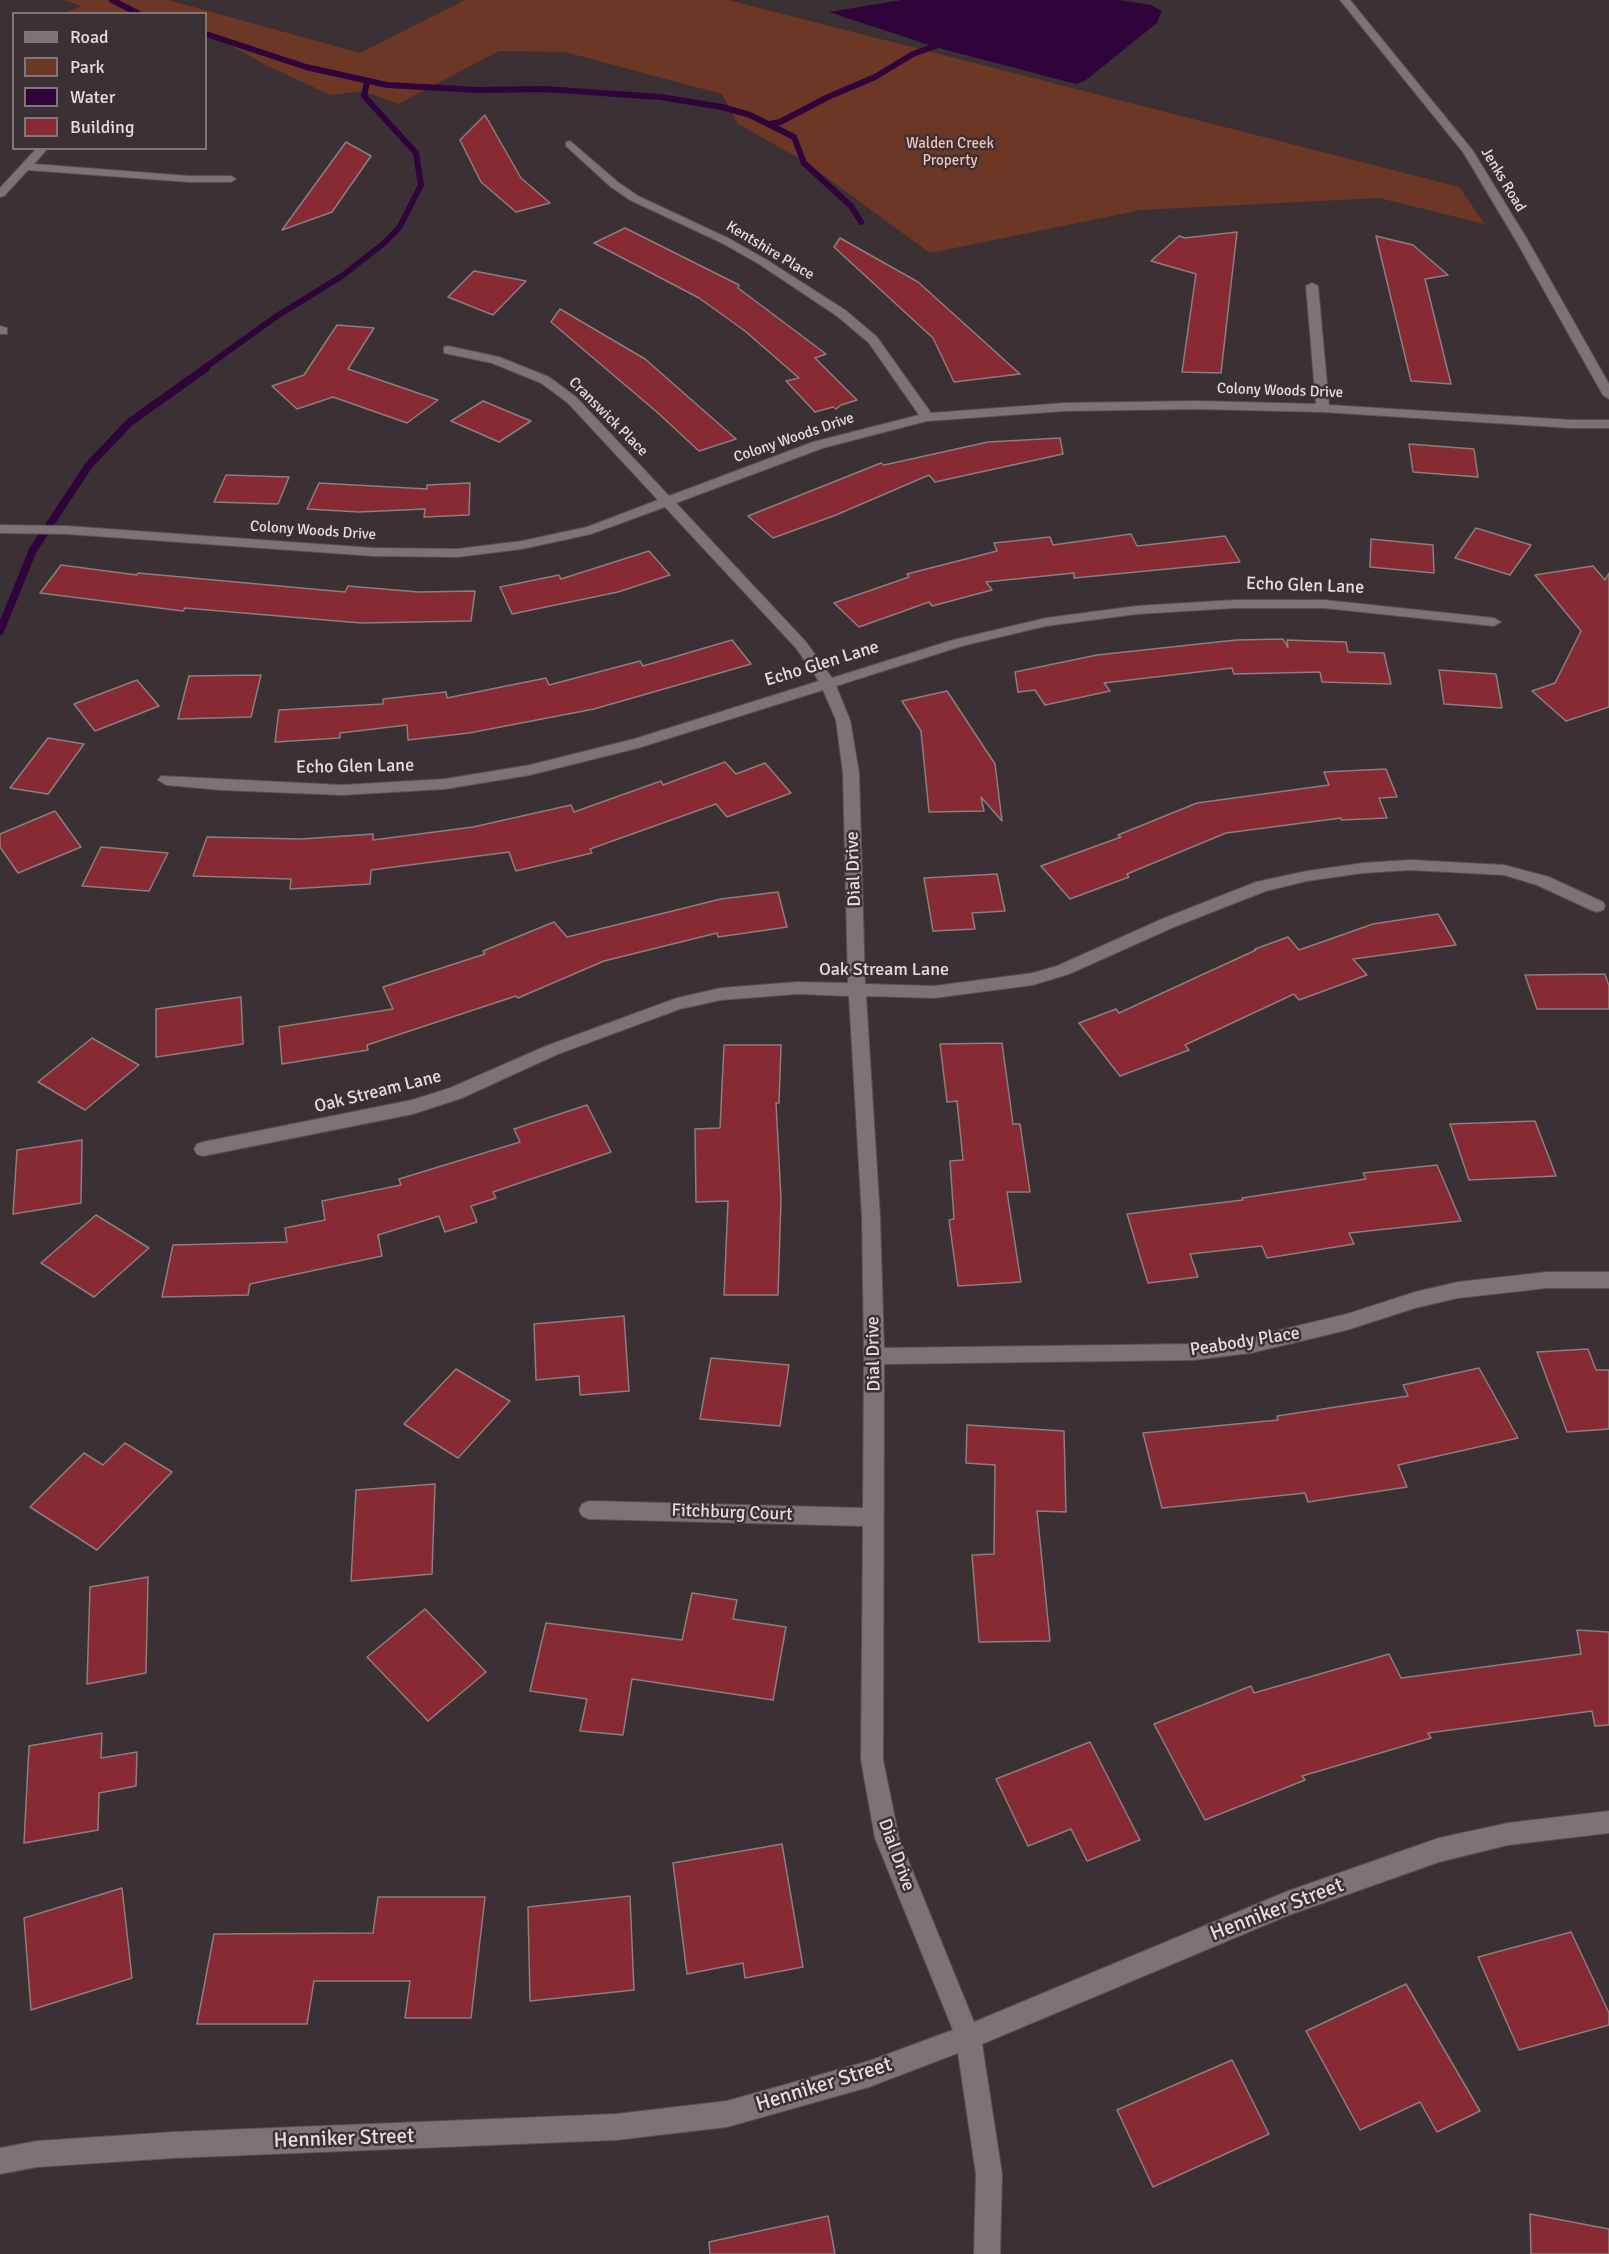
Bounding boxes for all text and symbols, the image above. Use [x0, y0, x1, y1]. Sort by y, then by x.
legend [12, 12, 207, 150]
text: Road [70, 26, 109, 48]
text: Park [70, 56, 105, 78]
text: Water [70, 86, 115, 108]
text: Building [70, 116, 134, 138]
park label: Walden Creek Property [906, 135, 994, 170]
street label: Jenks Road [1477, 145, 1529, 215]
street label: Kentshire Place [723, 218, 817, 284]
street label: Cranswick Place [565, 374, 651, 460]
street label: Colony Woods Drive [1217, 380, 1343, 402]
street label: Colony Woods Drive [731, 409, 857, 467]
street label: Colony Woods Drive [249, 518, 377, 544]
street label: Echo Glen Lane [1246, 573, 1364, 599]
street label: Echo Glen Lane [762, 636, 882, 692]
street label: Echo Glen Lane [296, 755, 414, 779]
street label: Dial Drive [842, 831, 866, 907]
street label: Oak Stream Lane [819, 959, 949, 981]
street label: Oak Stream Lane [312, 1066, 444, 1118]
street label: Dial Drive [863, 1316, 885, 1392]
street label: Peabody Place [1189, 1323, 1301, 1361]
street label: Fitchburg Court [671, 1500, 793, 1526]
street label: Dial Drive [873, 1816, 919, 1894]
street label: Henniker Street [1207, 1873, 1347, 1947]
street label: Henniker Street [753, 2052, 895, 2118]
street label: Henniker Street [273, 2124, 415, 2154]

